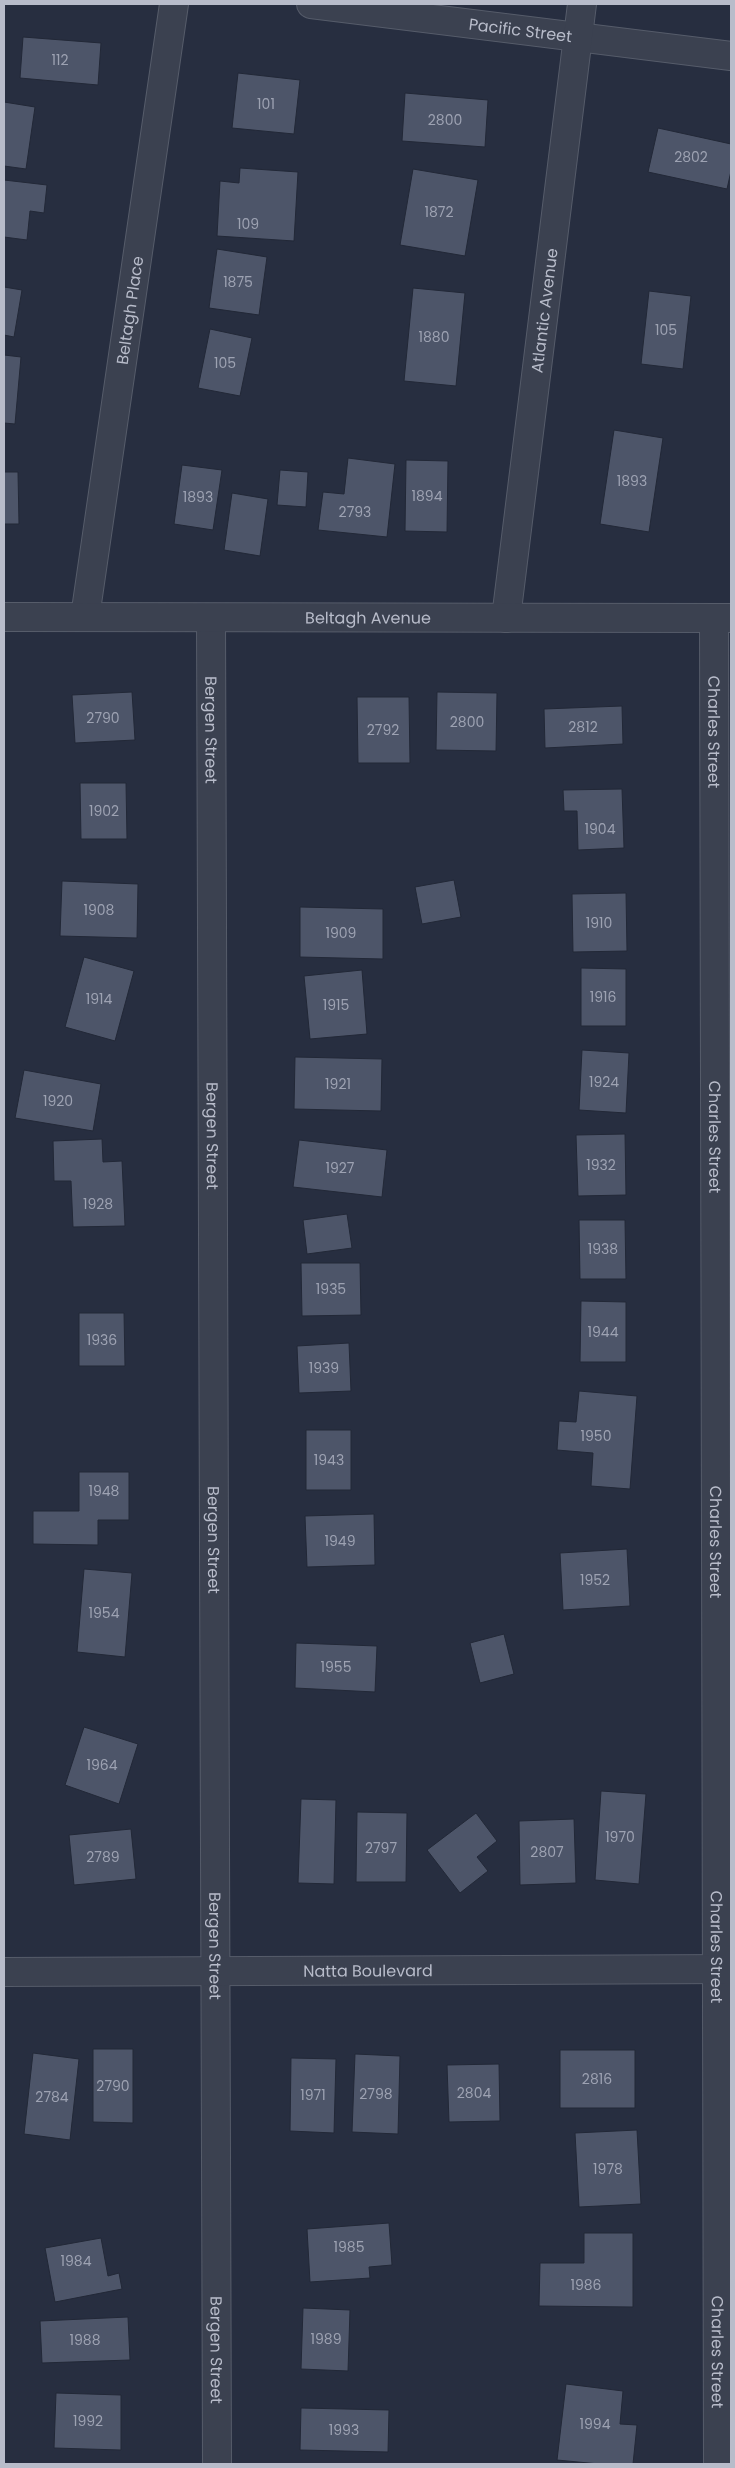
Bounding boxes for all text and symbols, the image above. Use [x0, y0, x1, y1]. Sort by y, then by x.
street label: Pacific Street [467, 13, 573, 48]
house number: 112 [51, 50, 69, 70]
house number: 101 [257, 94, 275, 114]
house number: 2800 [428, 110, 462, 130]
house number: 2802 [674, 147, 708, 167]
house number: 1872 [424, 202, 454, 222]
house number: 109 [237, 214, 259, 234]
street label: Atlantic Avenue [525, 247, 564, 374]
street label: Beltagh Place [111, 254, 149, 366]
house number: 1875 [223, 272, 253, 292]
house number: 105 [655, 320, 677, 340]
house number: 1880 [419, 327, 449, 347]
house number: 105 [214, 353, 236, 373]
house number: 1893 [617, 471, 647, 491]
house number: 1894 [412, 486, 443, 506]
house number: 1893 [183, 487, 213, 507]
house number: 2793 [339, 502, 371, 522]
street label: Beltagh Avenue [305, 606, 431, 630]
street label: Bergen Street [199, 676, 223, 784]
street label: Charles Street [702, 676, 725, 789]
house number: 2790 [86, 708, 120, 728]
house number: 2800 [450, 712, 484, 732]
house number: 2812 [568, 717, 598, 737]
house number: 2792 [367, 720, 399, 740]
house number: 1902 [89, 801, 119, 821]
house number: 1904 [585, 819, 616, 839]
house number: 1908 [84, 900, 115, 920]
house number: 1910 [586, 913, 612, 933]
house number: 1909 [326, 923, 356, 943]
house number: 1916 [590, 987, 616, 1007]
house number: 1914 [86, 989, 112, 1009]
house number: 1915 [323, 995, 349, 1015]
house number: 1924 [589, 1072, 619, 1092]
house number: 1921 [325, 1074, 351, 1094]
street label: Charles Street [703, 1081, 726, 1194]
street label: Bergen Street [201, 1082, 224, 1190]
house number: 1920 [43, 1091, 73, 1111]
house number: 1932 [586, 1155, 616, 1175]
house number: 1927 [326, 1158, 355, 1178]
house number: 1928 [83, 1194, 113, 1214]
house number: 1938 [588, 1239, 618, 1259]
house number: 1935 [316, 1279, 346, 1299]
house number: 1944 [588, 1322, 619, 1342]
house number: 1936 [87, 1330, 117, 1350]
house number: 1939 [309, 1358, 339, 1378]
house number: 1950 [581, 1426, 611, 1446]
house number: 1943 [314, 1450, 344, 1470]
house number: 1948 [89, 1481, 120, 1501]
street label: Bergen Street [202, 1486, 225, 1594]
street label: Charles Street [704, 1486, 727, 1599]
house number: 1949 [325, 1531, 355, 1551]
house number: 1952 [580, 1570, 610, 1590]
house number: 1954 [89, 1603, 120, 1623]
house number: 1955 [321, 1657, 351, 1677]
house number: 1964 [87, 1755, 118, 1775]
house number: 1970 [605, 1827, 635, 1847]
house number: 2797 [365, 1838, 397, 1858]
house number: 2807 [530, 1842, 564, 1862]
house number: 2789 [86, 1847, 120, 1867]
street label: Charles Street [705, 1891, 728, 2004]
street label: Bergen Street [203, 1892, 226, 2000]
street label: Natta Boulevard [303, 1959, 433, 1983]
house number: 2816 [582, 2069, 612, 2089]
house number: 2790 [96, 2076, 130, 2096]
house number: 2804 [457, 2083, 491, 2103]
house number: 2798 [359, 2084, 393, 2104]
house number: 1971 [300, 2085, 326, 2105]
house number: 2784 [35, 2087, 69, 2107]
house number: 1978 [593, 2159, 623, 2179]
house number: 1985 [334, 2237, 364, 2257]
house number: 1984 [61, 2251, 92, 2271]
house number: 1986 [570, 2275, 602, 2295]
street label: Bergen Street [204, 2296, 228, 2404]
street label: Charles Street [706, 2296, 729, 2409]
house number: 1989 [311, 2329, 341, 2349]
house number: 1988 [70, 2330, 101, 2350]
house number: 1992 [73, 2411, 103, 2431]
house number: 1994 [580, 2414, 611, 2434]
house number: 1993 [329, 2420, 359, 2440]

